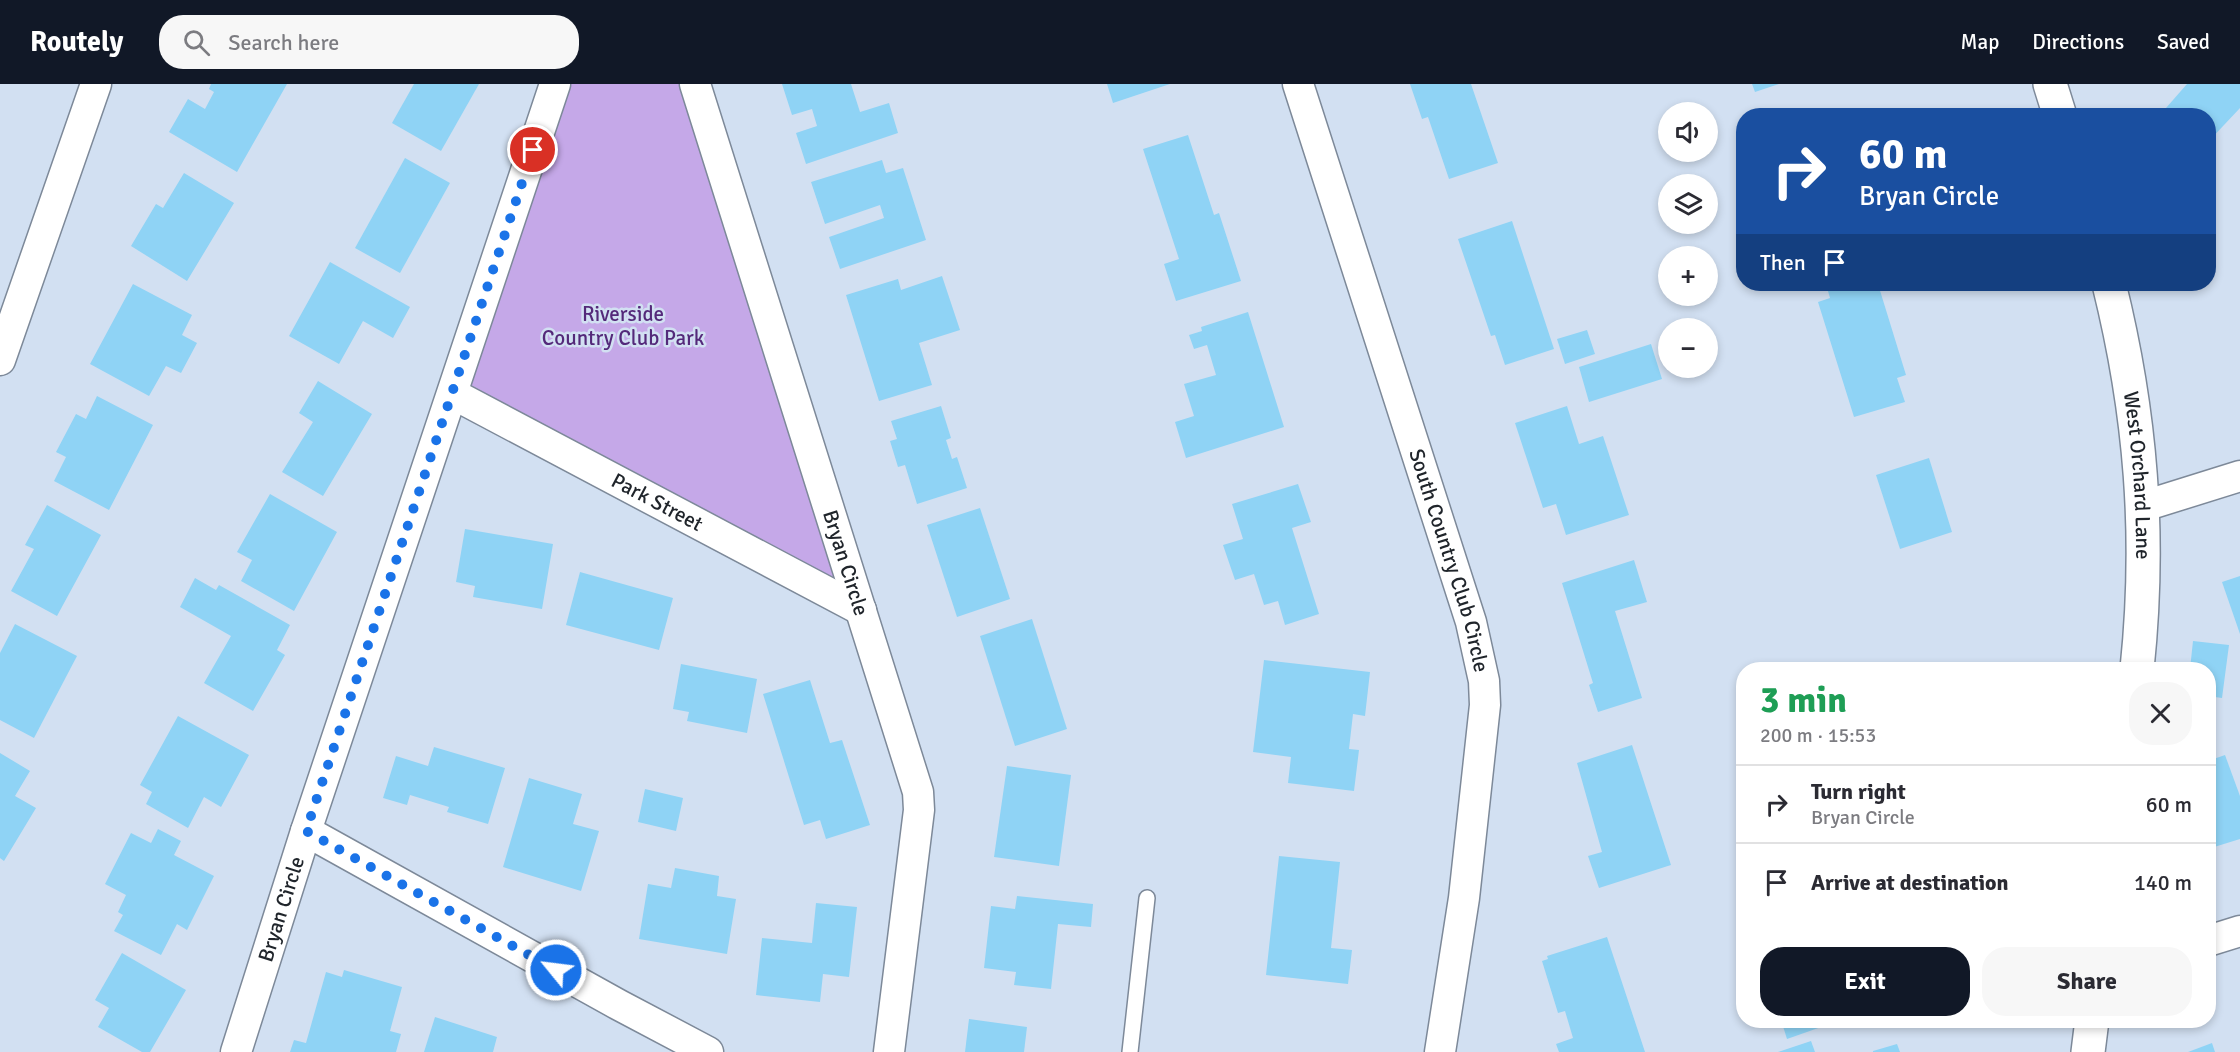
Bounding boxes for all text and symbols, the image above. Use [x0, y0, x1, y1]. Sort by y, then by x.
search box [159, 15, 579, 69]
text: Routely [30, 25, 123, 59]
icon: search [180, 26, 213, 59]
text: Search here [228, 29, 339, 56]
text: Map [1961, 29, 1999, 55]
text: Directions [2032, 29, 2124, 55]
text: Saved [2157, 29, 2210, 55]
map controls [1658, 102, 1718, 378]
button: sound [1658, 102, 1718, 162]
pin [507, 124, 558, 175]
text: 60 m [1859, 129, 1948, 180]
icon: right [1760, 132, 1838, 210]
icon: arrive [516, 133, 549, 166]
button: layers [1658, 174, 1718, 234]
text: Bryan Circle [1859, 180, 1999, 213]
button: + [1658, 246, 1718, 306]
icon: arrive [1818, 246, 1851, 279]
text: Then [1760, 249, 1806, 276]
park label: Riverside Country Club Park [542, 301, 705, 351]
button: − [1658, 318, 1718, 378]
street label: West Orchard Lane [2118, 390, 2156, 559]
street label: South Country Club Circle [1403, 446, 1495, 674]
street label: Park Street [607, 467, 707, 537]
street label: Bryan Circle [817, 507, 875, 619]
text: 3 min [1760, 678, 1847, 723]
button: close [2129, 682, 2192, 745]
text: 200 m · 15:53 [1760, 723, 1876, 748]
text: Turn right [1811, 778, 1906, 805]
icon: right [1760, 788, 1793, 821]
text: 60 m [2146, 791, 2192, 818]
text: Bryan Circle [1811, 805, 1915, 830]
street label: Bryan Circle [252, 853, 310, 965]
icon: arrive [1760, 866, 1793, 899]
text: Arrive at destination [1811, 869, 2008, 896]
text: 140 m [2134, 869, 2192, 896]
position arrow [524, 938, 588, 1002]
button: Exit [1760, 947, 1970, 1016]
button: Share [1982, 947, 2192, 1016]

